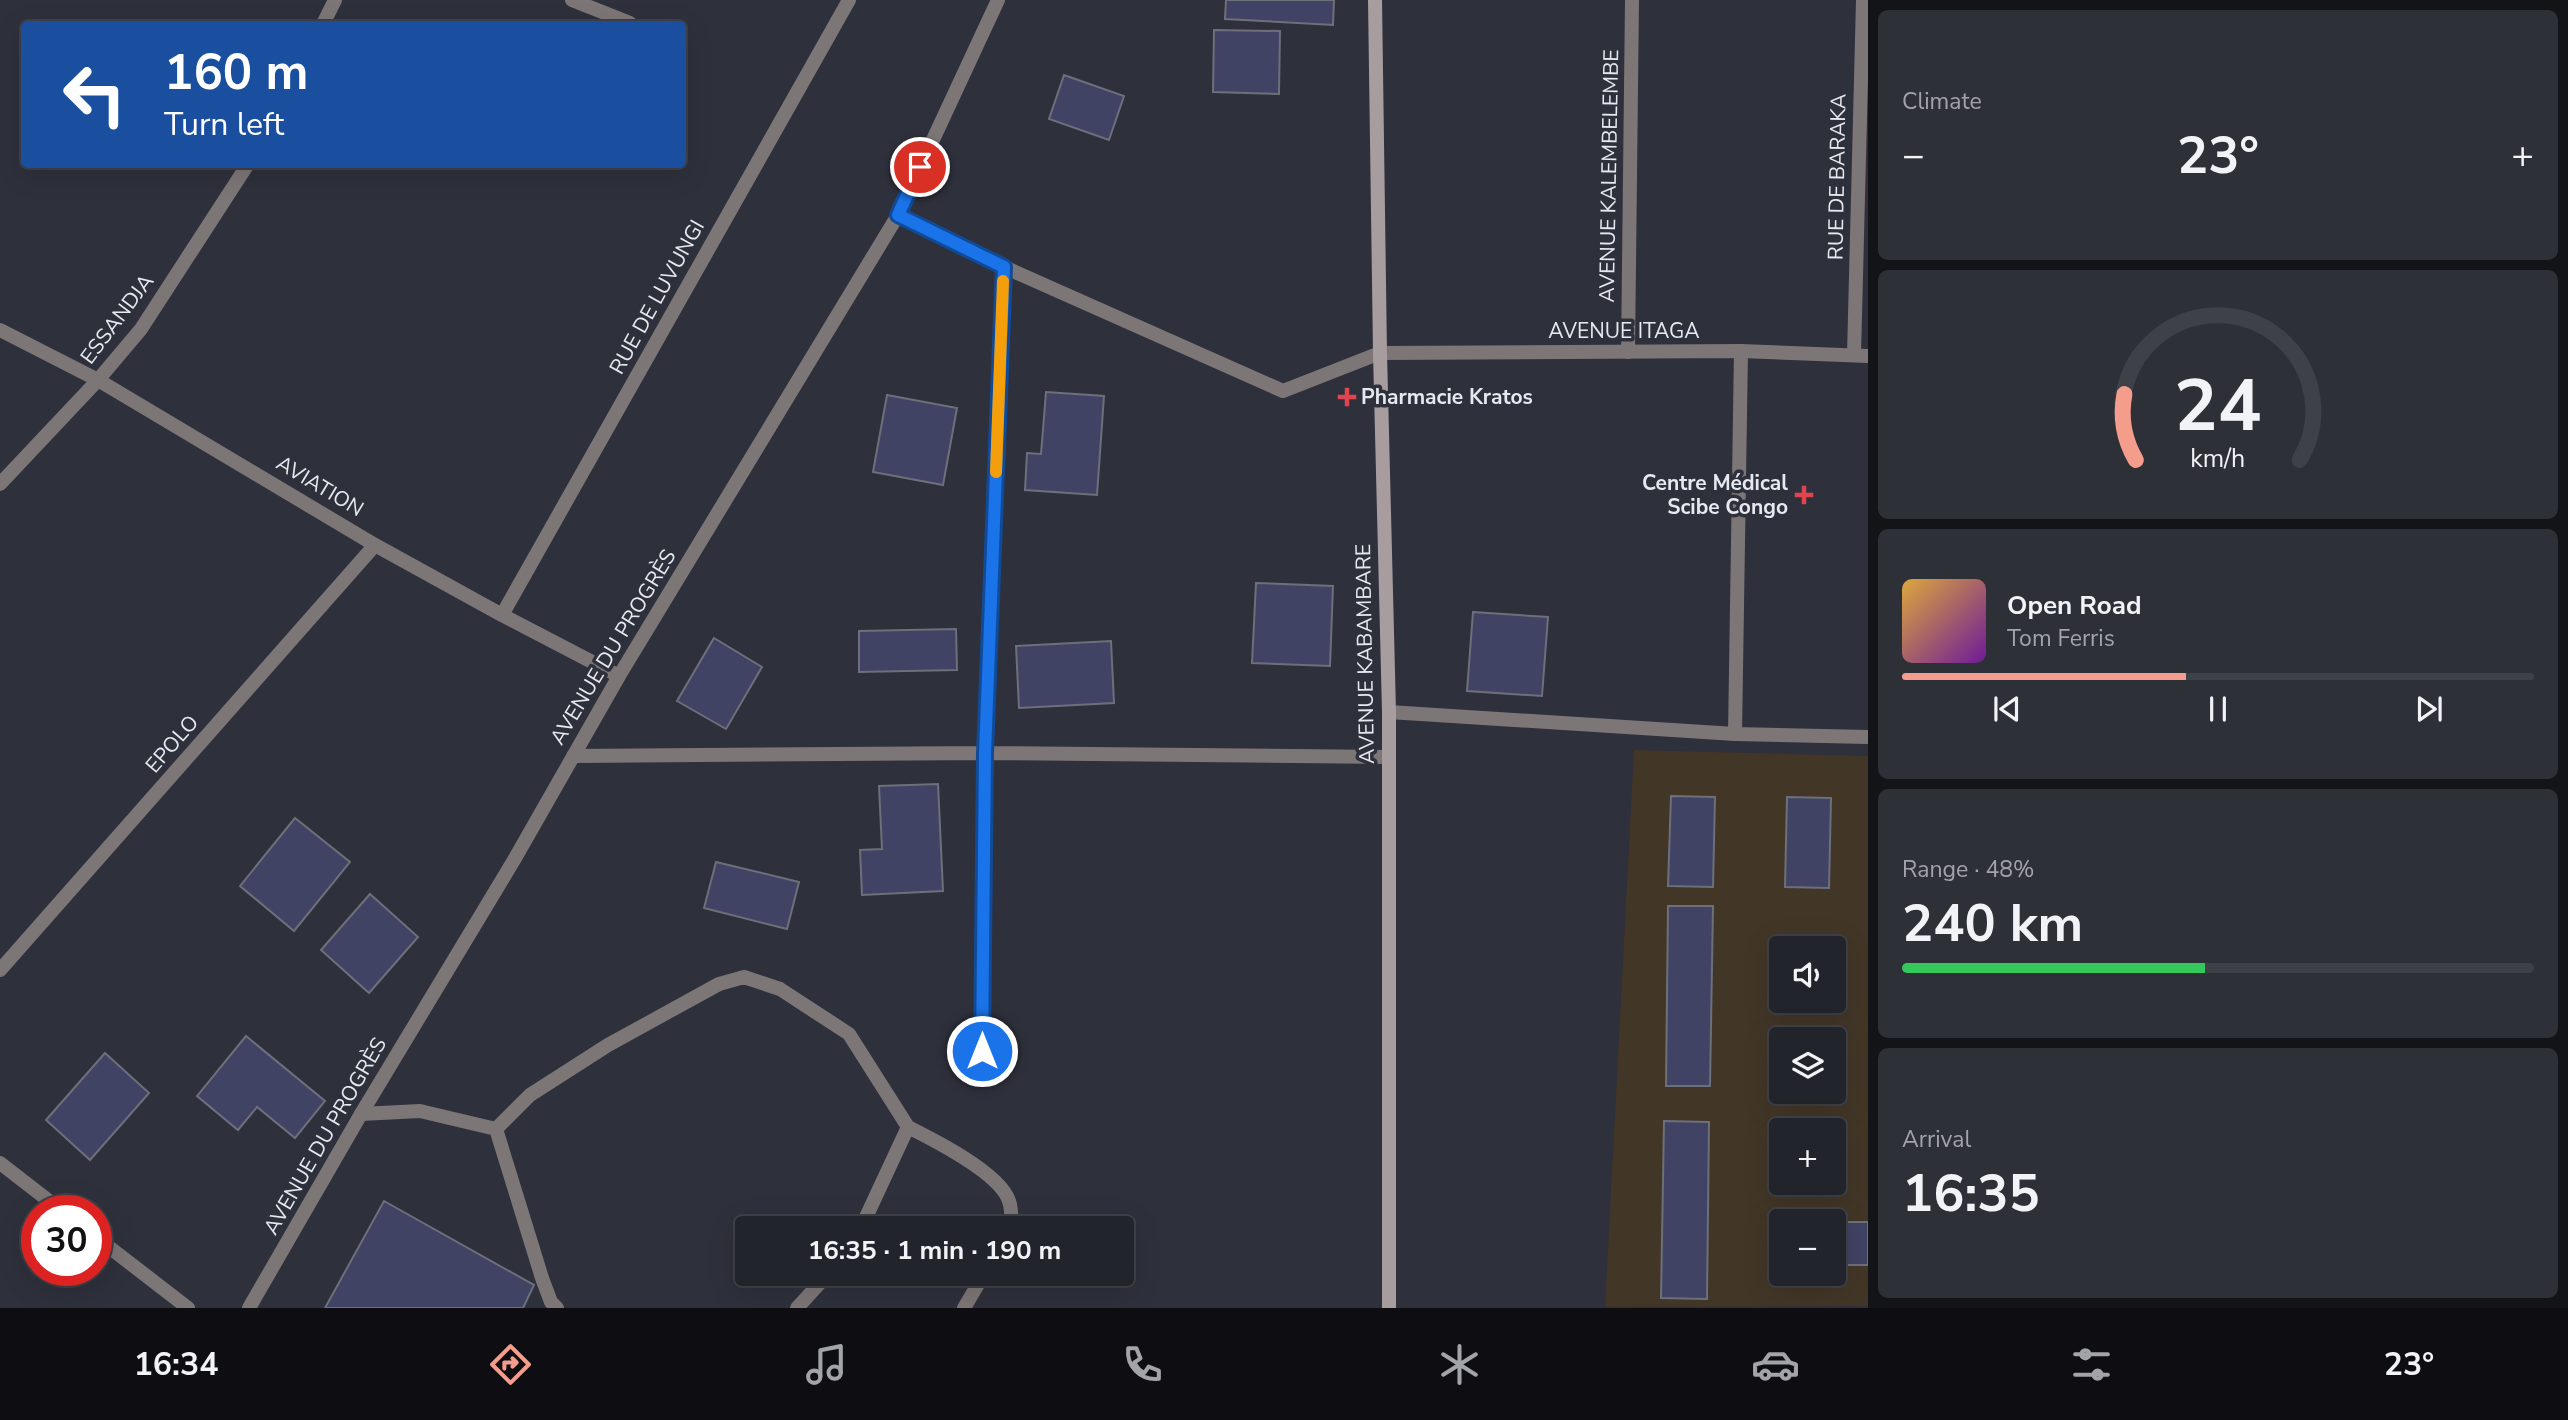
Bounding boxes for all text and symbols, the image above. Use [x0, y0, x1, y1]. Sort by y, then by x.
text: 160 m [164, 39, 308, 106]
icon: left [49, 49, 140, 140]
street label: AVENUE KALEMBELEMBE [1593, 49, 1625, 303]
text: Climate [1902, 86, 1982, 117]
street label: RUE DE BARAKA [1822, 94, 1852, 260]
text: Turn left [164, 103, 284, 146]
text: 23° [2177, 120, 2259, 191]
text: − [1902, 130, 1925, 181]
text: + [2511, 130, 2534, 181]
pin [890, 137, 950, 197]
icon: arrive [901, 148, 939, 186]
street label: RUE DE LUVUNGI [603, 215, 711, 379]
street label: ESSANDJA [74, 268, 160, 370]
street label: AVENUE ITAGA [1548, 317, 1700, 345]
text: 24 [2174, 357, 2262, 457]
place label: Pharmacie Kratos [1361, 383, 1533, 411]
marker: Pharmacie Kratos [1339, 389, 1355, 405]
text: km/h [2190, 442, 2246, 476]
street label: AVIATION [271, 449, 369, 523]
place label: Centre Médical Scibe Congo [1642, 469, 1788, 521]
marker: Centre Médical Scibe Congo [1794, 485, 1814, 505]
street label: AVENUE DU PROGRÈS [544, 544, 683, 750]
street label: AVENUE KABAMBARE [1349, 544, 1381, 764]
text: Open Road [2007, 588, 2142, 623]
text: Tom Ferris [2007, 623, 2115, 654]
icon: previous [1988, 690, 2026, 728]
icon: pause [2199, 690, 2237, 728]
icon: next [2410, 690, 2448, 728]
street label: EPOLO [139, 709, 205, 779]
text: Range · 48% [1902, 854, 2034, 885]
text: 240 km [1902, 888, 2083, 959]
map controls [1769, 936, 1846, 1286]
button: sound [1769, 936, 1846, 1013]
position arrow [945, 1014, 1019, 1088]
button: layers [1769, 1027, 1846, 1104]
street label: AVENUE DU PROGRÈS [257, 1032, 393, 1240]
button: + [1769, 1118, 1846, 1195]
text: Arrival [1902, 1124, 1971, 1155]
text: 16:35 [1902, 1158, 2040, 1229]
speed limit sign: 30 [21, 1195, 112, 1286]
button: − [1769, 1209, 1846, 1286]
text: 16:35 · 1 min · 190 m [808, 1233, 1061, 1268]
icon: directions [486, 1340, 535, 1389]
icon: music [802, 1340, 851, 1389]
icon: phone [1118, 1340, 1167, 1389]
icon: climate [1435, 1340, 1484, 1389]
icon: car [1751, 1340, 1800, 1389]
icon: filters [2067, 1340, 2116, 1389]
text: 16:34 [134, 1343, 218, 1386]
text: 23° [2384, 1343, 2434, 1386]

